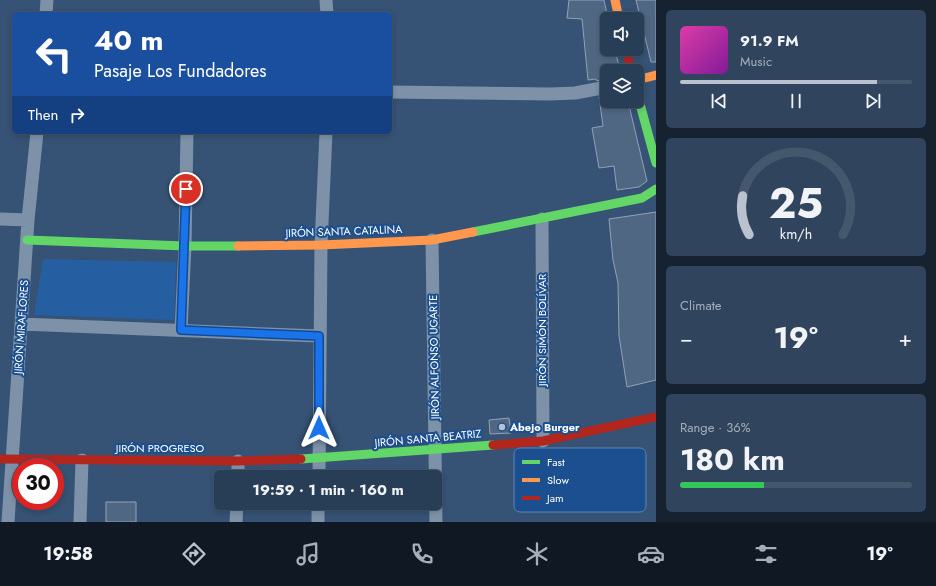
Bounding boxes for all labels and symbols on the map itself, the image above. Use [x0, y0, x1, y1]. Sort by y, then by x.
pin [169, 172, 203, 206]
street label: JIRÓN SANTA CATALINA [283, 221, 403, 241]
street label: JIRÓN SIMÓN BOLÍVAR [534, 273, 550, 388]
street label: JIRÓN MIRAFLORES [10, 280, 32, 376]
street label: JIRÓN ALFONSO UGARTE [425, 295, 443, 421]
position arrow [298, 407, 340, 449]
place label: Abejo Burger [509, 419, 580, 435]
marker: Abejo Burger [497, 422, 507, 432]
street label: JIRÓN SANTA BEATRIZ [372, 425, 482, 451]
street label: JIRÓN PROGRESO [114, 440, 204, 456]
legend [514, 448, 646, 512]
text: Fast [547, 454, 565, 470]
speed limit sign: 30 [12, 458, 64, 510]
text: Slow [547, 472, 569, 488]
text: Jam [545, 490, 564, 506]

